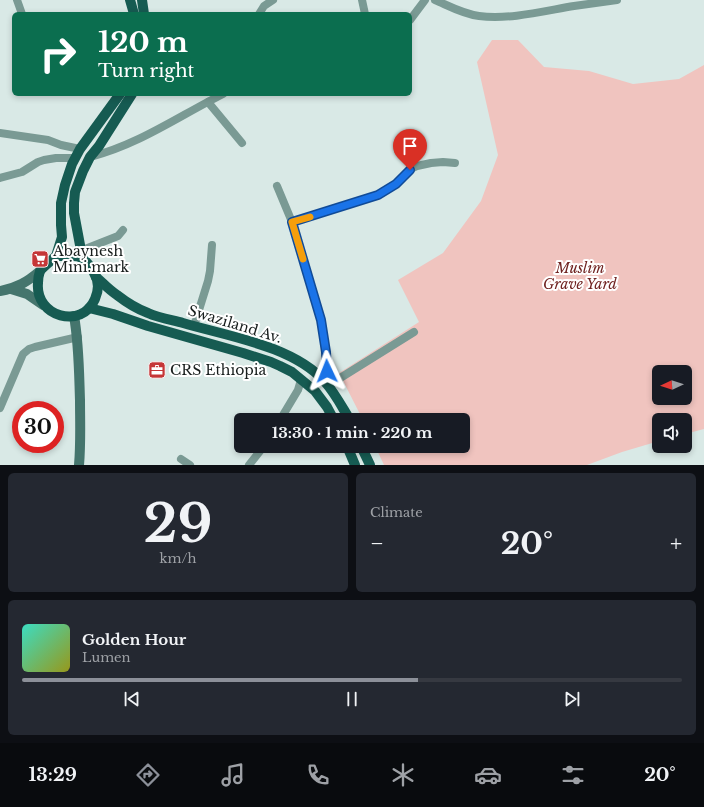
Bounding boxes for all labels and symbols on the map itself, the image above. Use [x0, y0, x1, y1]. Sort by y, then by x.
pin [393, 129, 427, 170]
place label: Abaynesh Mini.mark [52, 242, 130, 276]
supermarket icon: Abaynesh Mini.mark [30, 249, 50, 269]
park label: Muslim Grave Yard [543, 259, 618, 293]
street label: Swaziland Av. [186, 301, 284, 347]
position arrow [306, 350, 348, 392]
office icon: CRS Ethiopia [147, 360, 167, 380]
place label: CRS Ethiopia [170, 361, 267, 379]
north arrow [652, 365, 692, 405]
speed limit sign: 30 [12, 401, 64, 453]

